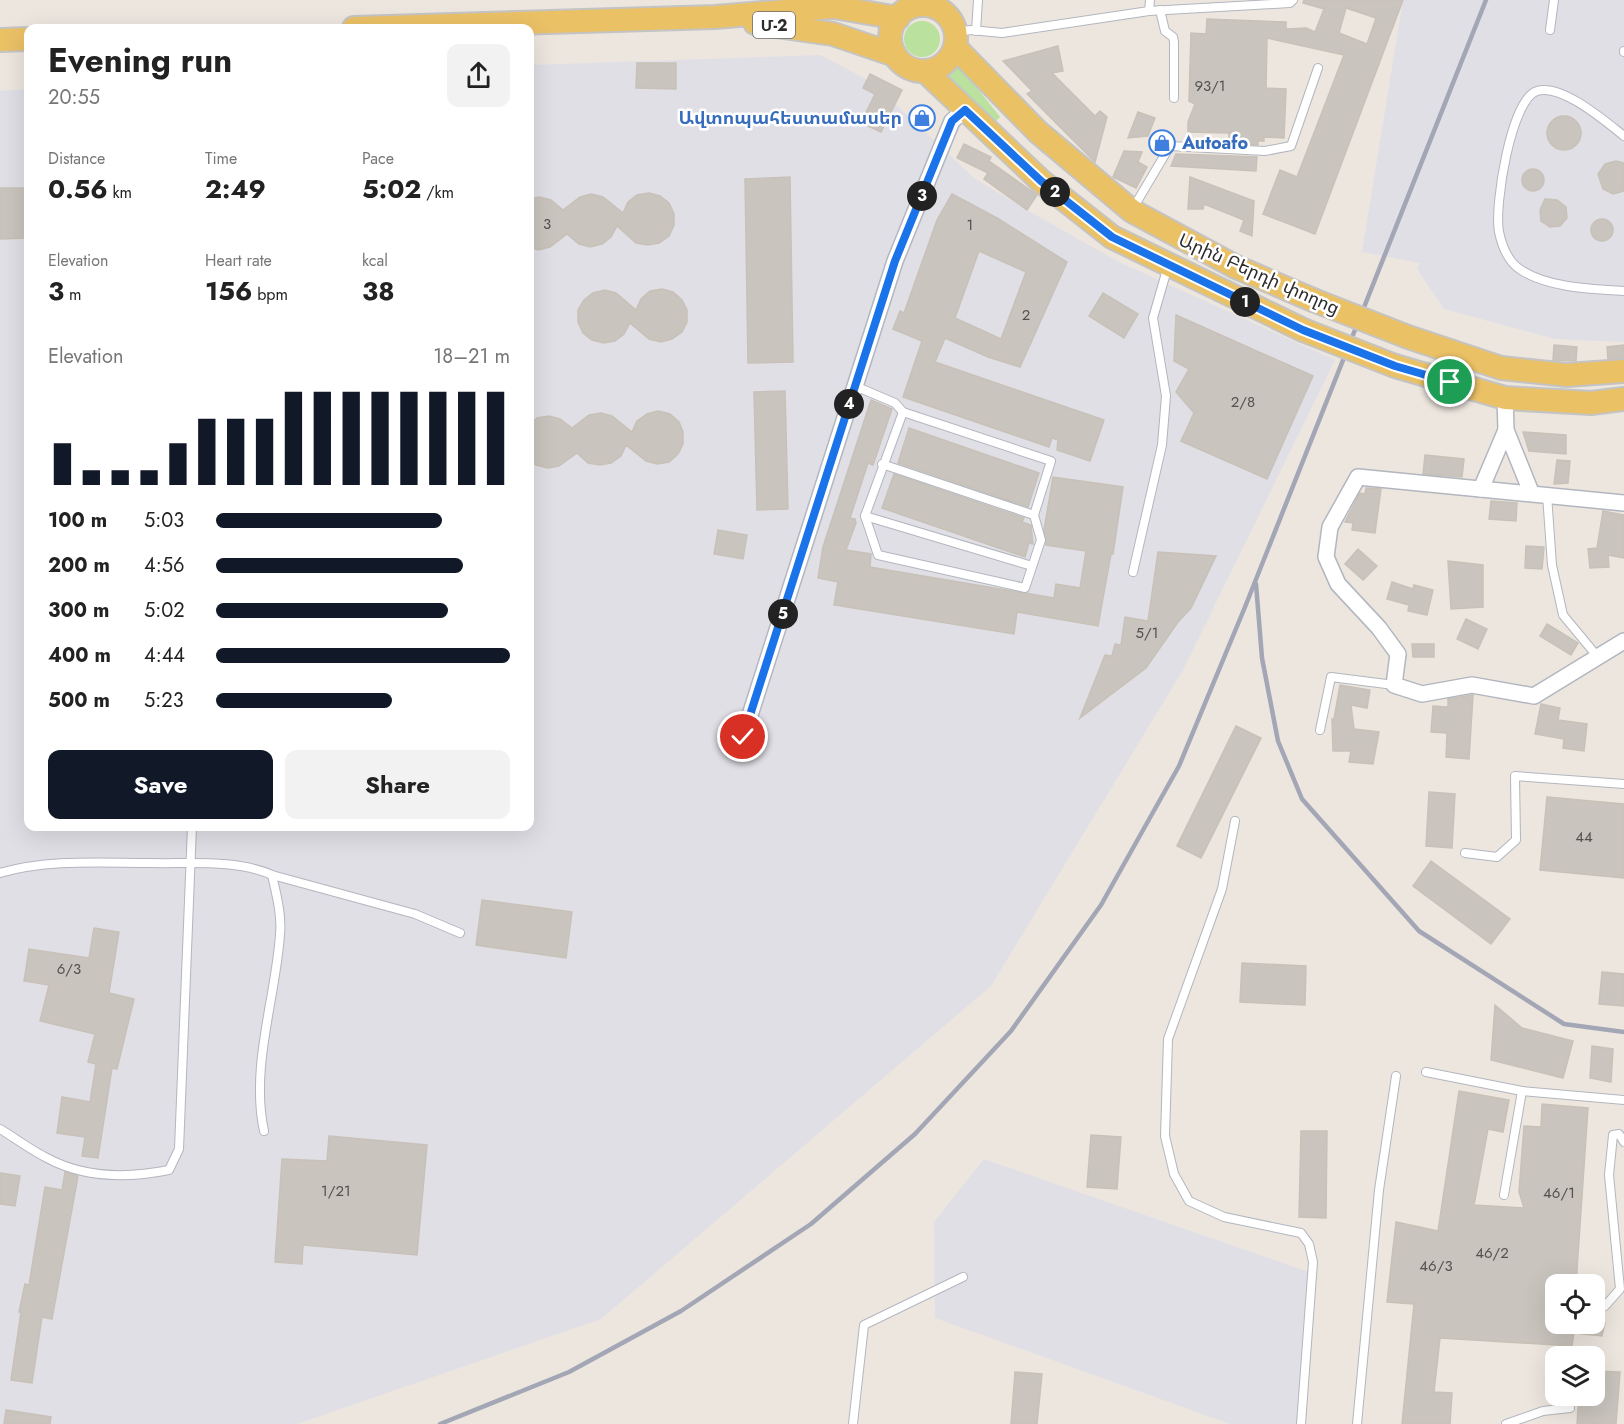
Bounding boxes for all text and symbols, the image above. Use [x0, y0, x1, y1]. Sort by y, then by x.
road number: Մ-2 [753, 12, 795, 38]
text: Evening run [48, 37, 232, 84]
button: share [447, 44, 510, 107]
house number: 93/1 [1194, 75, 1226, 97]
text: 20:55 [48, 83, 100, 112]
shop icon: Ավտոպահեստամասեր [907, 103, 937, 133]
place label: Ավտոպահեստամասեր [679, 105, 902, 131]
shop icon: Autoafo [1147, 128, 1177, 158]
place label: Autoafo [1181, 130, 1248, 156]
text: Distance [48, 147, 105, 170]
text: Time [205, 147, 237, 170]
text: Pace [362, 147, 394, 170]
text: 0.56 [48, 170, 108, 208]
text: 2:49 [205, 170, 266, 208]
text: 5:02 [362, 170, 421, 208]
pin: 2 [1040, 177, 1070, 207]
text: 2 [1050, 180, 1060, 203]
text: km [108, 181, 132, 204]
text: /km [421, 181, 454, 204]
pin: 3 [907, 181, 937, 211]
text: 3 [917, 184, 927, 207]
house number: 3 [543, 213, 551, 235]
house number: 1 [967, 214, 973, 236]
street label: Արին Բերդի փողոց [1174, 227, 1344, 321]
text: Elevation [48, 249, 108, 272]
text: Heart rate [205, 249, 272, 272]
text: kcal [362, 249, 388, 272]
text: 3 [48, 272, 64, 310]
text: 156 [205, 272, 252, 310]
text: 38 [362, 272, 394, 310]
text: m [64, 283, 81, 306]
text: bpm [252, 283, 288, 306]
pin: 1 [1230, 287, 1260, 317]
text: 1 [1241, 290, 1249, 313]
house number: 2 [1022, 304, 1030, 326]
text: Elevation [48, 342, 123, 371]
text: 18–21 m [433, 342, 510, 371]
pin [1424, 356, 1475, 407]
icon: arrive [1433, 365, 1466, 398]
pin: 4 [834, 389, 864, 419]
house number: 2/8 [1231, 391, 1255, 413]
text: 4 [843, 392, 855, 415]
text: 100 m [48, 506, 107, 535]
text: 5:03 [144, 506, 184, 535]
text: 200 m [48, 551, 110, 580]
text: 4:56 [144, 551, 184, 580]
text: 300 m [48, 596, 109, 625]
text: 5:02 [144, 596, 185, 625]
pin: 5 [768, 599, 798, 629]
text: 5 [778, 602, 788, 625]
house number: 5/1 [1136, 622, 1158, 644]
text: 400 m [48, 641, 111, 670]
text: 4:44 [144, 641, 185, 670]
text: 500 m [48, 686, 110, 715]
text: 5:23 [144, 686, 184, 715]
pin [717, 711, 768, 762]
icon: check [726, 720, 759, 753]
button: Save [48, 750, 273, 819]
button: Share [285, 750, 510, 819]
house number: 44 [1575, 826, 1593, 848]
house number: 6/3 [57, 958, 81, 980]
house number: 1/21 [321, 1180, 351, 1202]
house number: 46/1 [1543, 1182, 1575, 1204]
house number: 46/2 [1475, 1242, 1509, 1264]
house number: 46/3 [1419, 1255, 1453, 1277]
map controls [1545, 1274, 1605, 1406]
button: locate [1545, 1274, 1605, 1334]
button: layers [1545, 1346, 1605, 1406]

